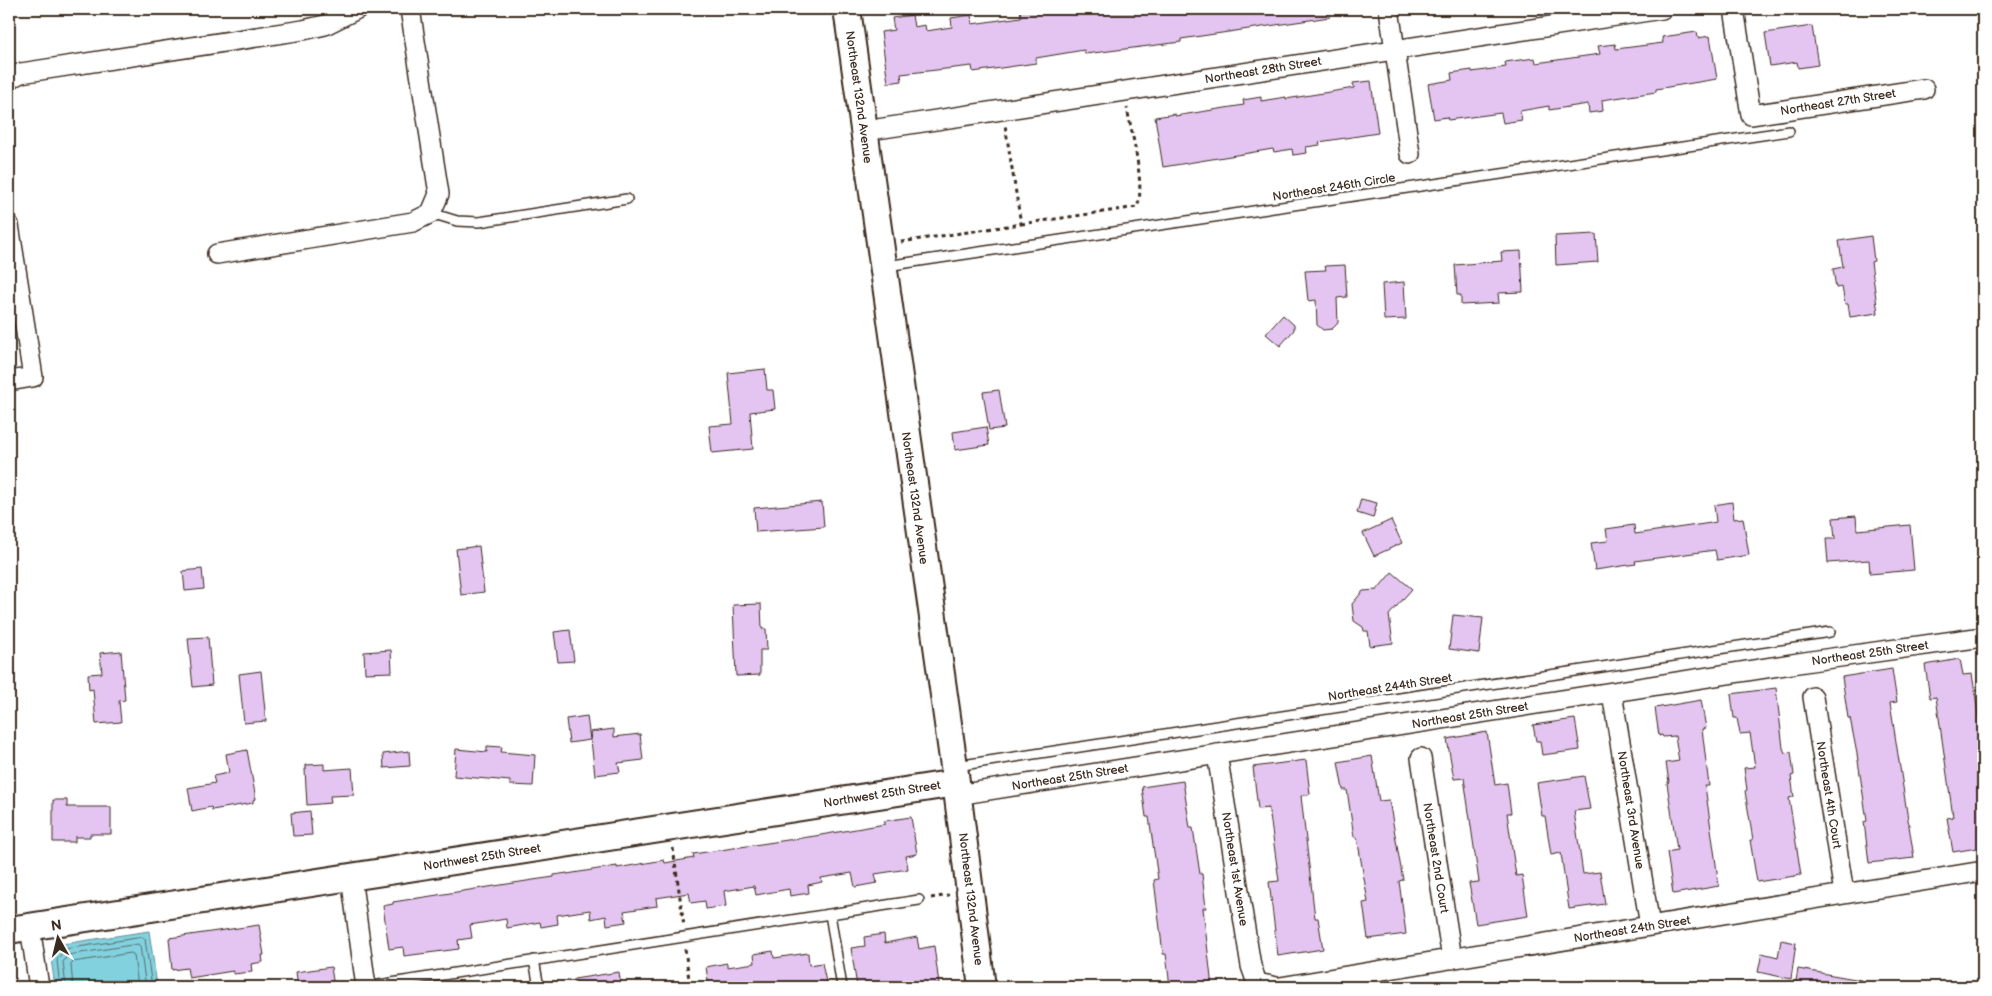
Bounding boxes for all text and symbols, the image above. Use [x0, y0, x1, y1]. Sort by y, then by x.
street label: Northeast 132nd Avenue [842, 30, 875, 164]
street label: Northeast 28th Street [1204, 54, 1323, 87]
street label: Northeast 27th Street [1779, 86, 1897, 119]
street label: Northeast 246th Circle [1272, 170, 1397, 205]
street label: Northeast 132nd Avenue [898, 431, 931, 565]
street label: Northeast 25th Street [1811, 638, 1930, 669]
street label: Northeast 244th Street [1327, 670, 1453, 705]
street label: Northeast 25th Street [1411, 699, 1530, 732]
street label: Northeast 4th Court [1813, 740, 1844, 850]
street label: Northeast 3rd Avenue [1614, 750, 1647, 870]
street label: Northeast 25th Street [1011, 761, 1130, 794]
street label: Northwest 25th Street [822, 778, 942, 811]
street label: Northeast 2nd Court [1419, 802, 1452, 915]
street label: Northeast 1st Avenue [1218, 811, 1251, 927]
street label: Northeast 132nd Avenue [955, 832, 986, 966]
street label: Northwest 25th Street [422, 841, 542, 874]
street label: Northeast 24th Street [1573, 913, 1692, 946]
north arrow [32, 914, 82, 964]
text: N [50, 916, 63, 935]

